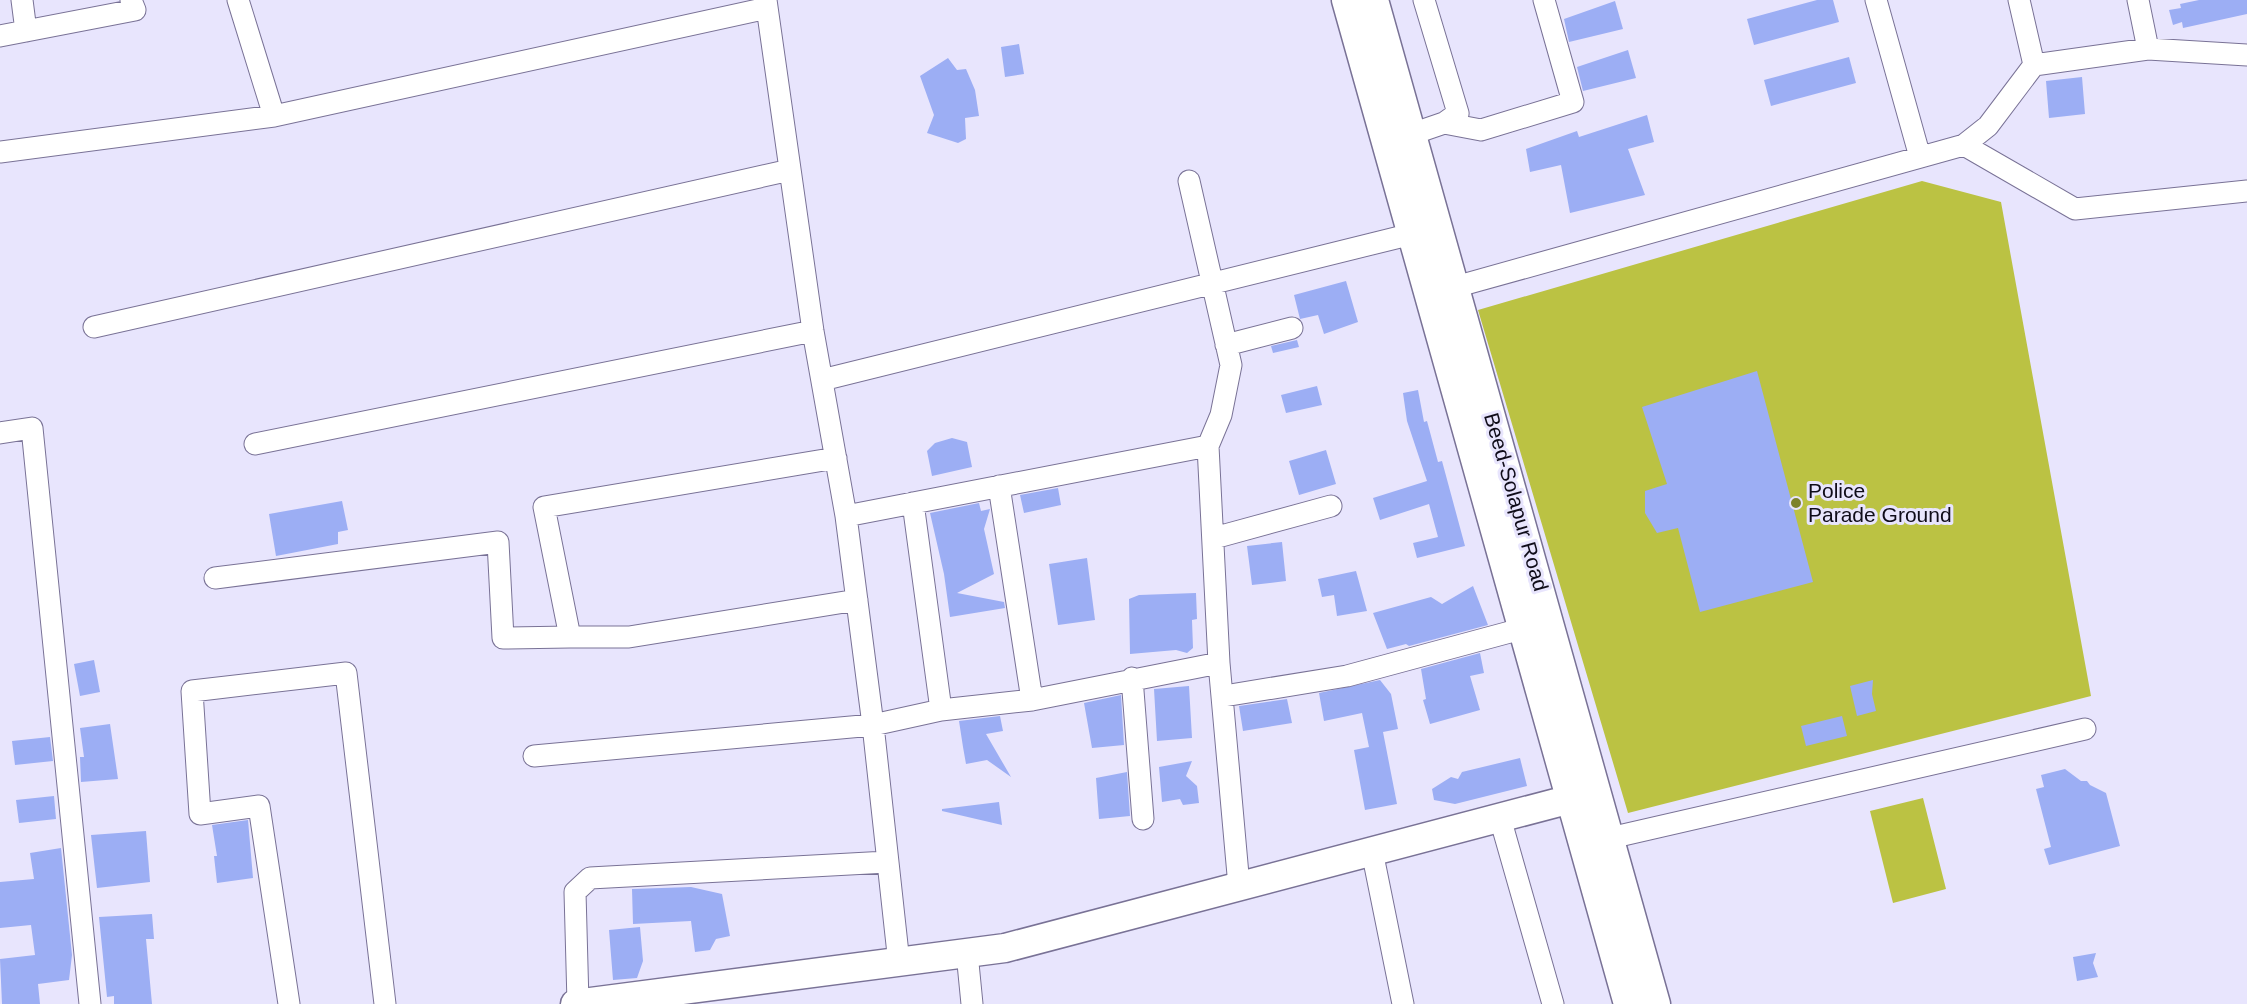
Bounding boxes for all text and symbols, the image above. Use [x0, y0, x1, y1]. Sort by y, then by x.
street label: Beed-Solapur Road [1480, 410, 1553, 594]
place label: Police Parade Ground [1808, 479, 1952, 526]
marker: Police Parade Ground [1789, 496, 1803, 510]

